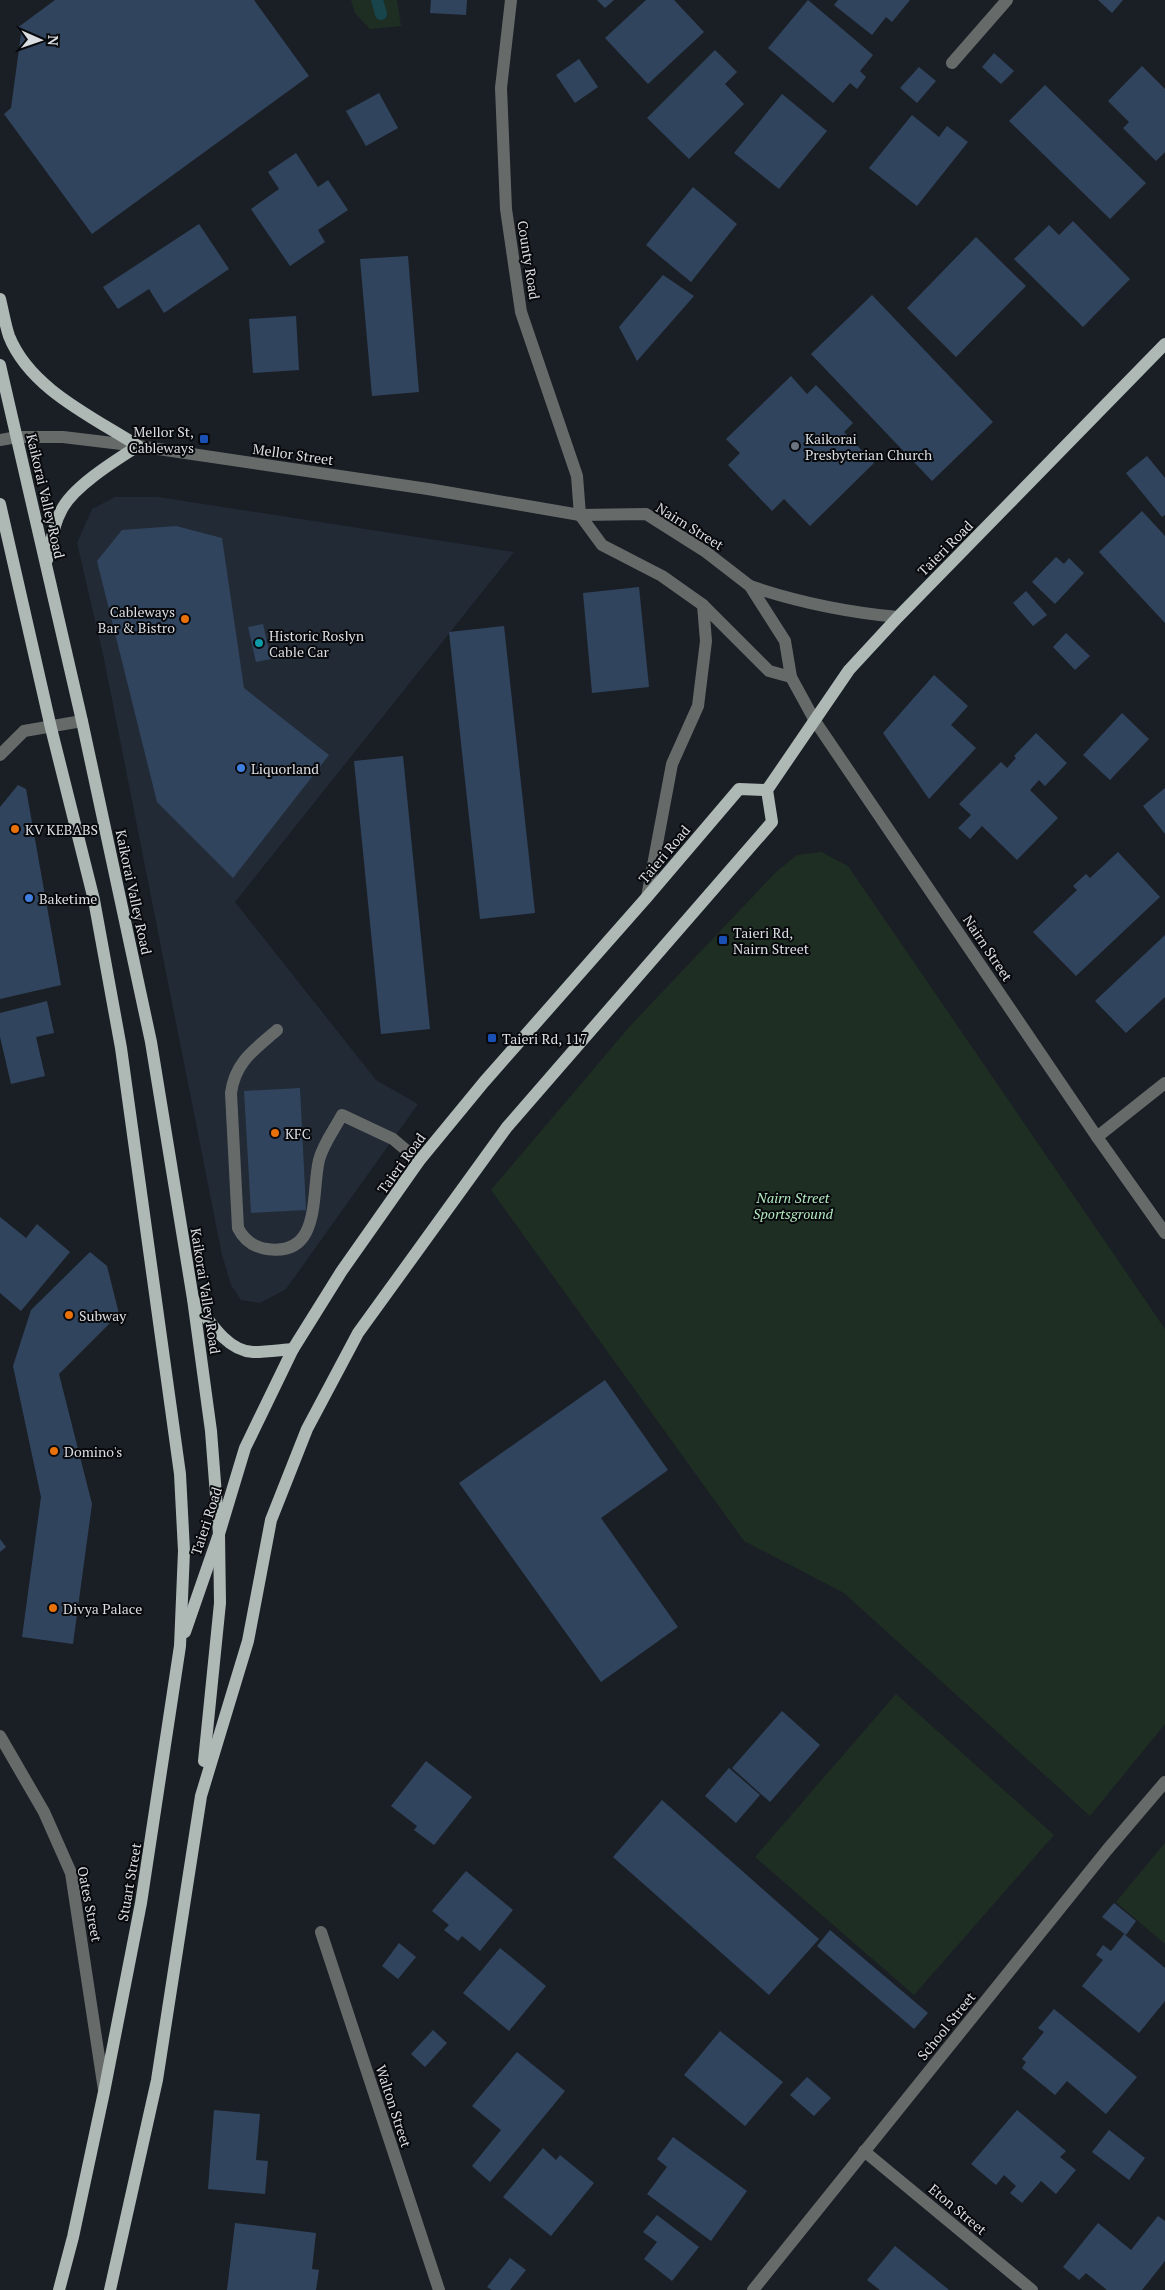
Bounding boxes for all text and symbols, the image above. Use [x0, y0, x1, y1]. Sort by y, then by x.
north arrow [15, 15, 65, 65]
text: N [44, 35, 63, 46]
street label: County Road [513, 219, 545, 301]
place label: Mellor St, Cableways [129, 422, 194, 457]
place label: Kaikorai Presbyterian Church [805, 429, 932, 464]
street label: Kaikorai Valley Road [22, 432, 70, 560]
marker: Mellor St, Cableways [198, 433, 210, 445]
street label: Mellor Street [251, 439, 335, 469]
marker: Kaikorai Presbyterian Church [789, 440, 801, 452]
street label: Nairn Street [653, 498, 728, 555]
street label: Taieri Road [913, 516, 977, 580]
place label: Cableways Bar & Bistro [98, 602, 175, 637]
marker: Cableways Bar & Bistro [179, 613, 191, 625]
place label: Historic Roslyn Cable Car [269, 626, 365, 661]
marker: Historic Roslyn Cable Car [253, 637, 265, 649]
place label: Liquorland [251, 759, 319, 778]
marker: Liquorland [235, 762, 247, 774]
place label: KV KEBABS [25, 820, 98, 839]
street label: Taieri Road [634, 821, 694, 887]
marker: KV KEBABS [9, 823, 21, 835]
street label: Kaikorai Valley Road [111, 828, 157, 956]
place label: Baketime [39, 889, 97, 908]
marker: Baketime [23, 892, 35, 904]
street label: Nairn Street [959, 911, 1018, 985]
place label: Taieri Rd, Nairn Street [733, 923, 810, 958]
marker: Taieri Rd, Nairn Street [717, 934, 729, 946]
place label: Taieri Rd, 117 [502, 1029, 587, 1048]
marker: Taieri Rd, 117 [486, 1032, 498, 1044]
place label: KFC [285, 1124, 311, 1143]
marker: KFC [269, 1127, 281, 1139]
street label: Taieri Road [373, 1129, 430, 1197]
park label: Nairn Street Sportsground [753, 1188, 834, 1223]
street label: Kaikorai Valley Road [187, 1227, 225, 1356]
place label: Subway [79, 1306, 127, 1325]
marker: Subway [63, 1309, 75, 1321]
place label: Domino's [64, 1442, 122, 1461]
marker: Domino's [48, 1445, 60, 1457]
street label: Taieri Road [186, 1484, 226, 1558]
place label: Divya Palace [63, 1599, 142, 1618]
marker: Divya Palace [47, 1602, 59, 1614]
street label: Stuart Street [113, 1841, 145, 1923]
street label: Oates Street [73, 1865, 107, 1944]
street label: School Street [913, 1987, 980, 2064]
street label: Walton Street [372, 2062, 416, 2150]
street label: Eton Street [925, 2179, 992, 2239]

